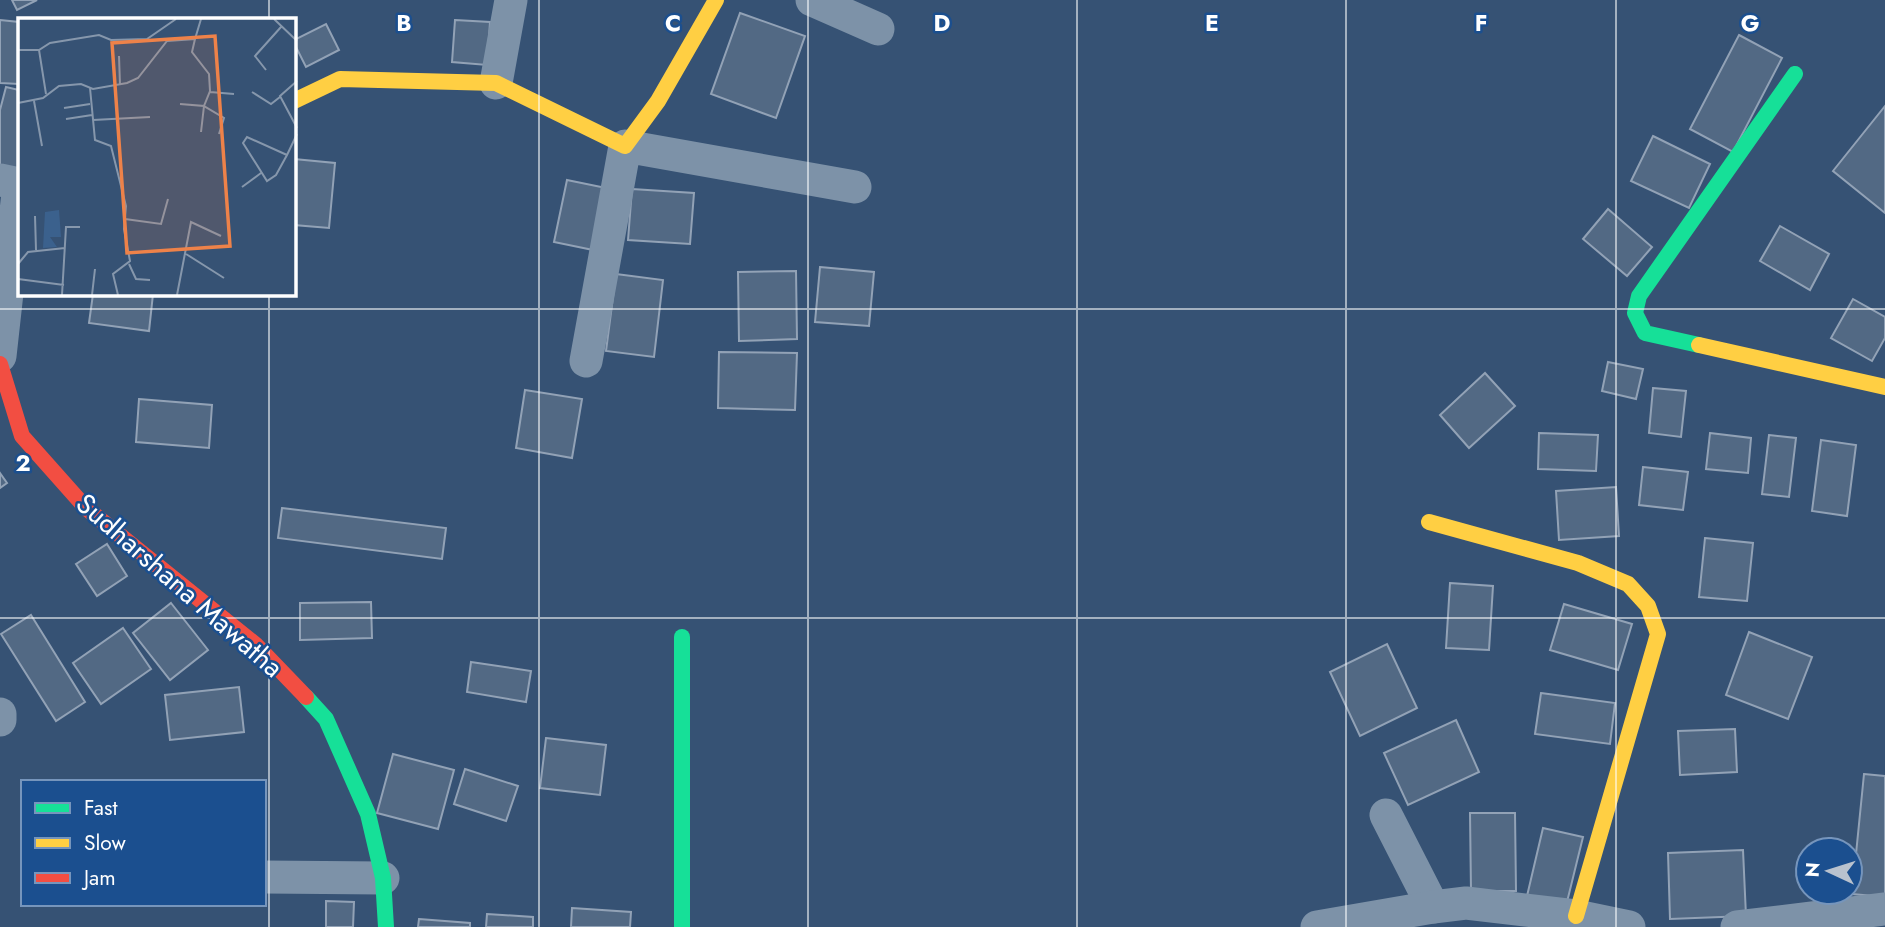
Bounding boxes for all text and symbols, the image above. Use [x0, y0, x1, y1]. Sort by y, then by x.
text: B [396, 6, 412, 40]
text: C [665, 6, 681, 40]
text: D [934, 6, 951, 40]
text: E [1205, 6, 1219, 40]
text: F [1475, 6, 1487, 40]
text: G [1741, 6, 1759, 40]
inset map [18, 18, 296, 296]
text: 2 [15, 446, 31, 480]
street label: Sudharshana Mawatha [67, 484, 292, 687]
legend [21, 780, 266, 906]
text: Fast [84, 793, 117, 823]
text: Slow [84, 828, 126, 858]
north arrow [1794, 836, 1864, 906]
text: N [1799, 861, 1827, 878]
text: Jam [81, 863, 116, 893]

